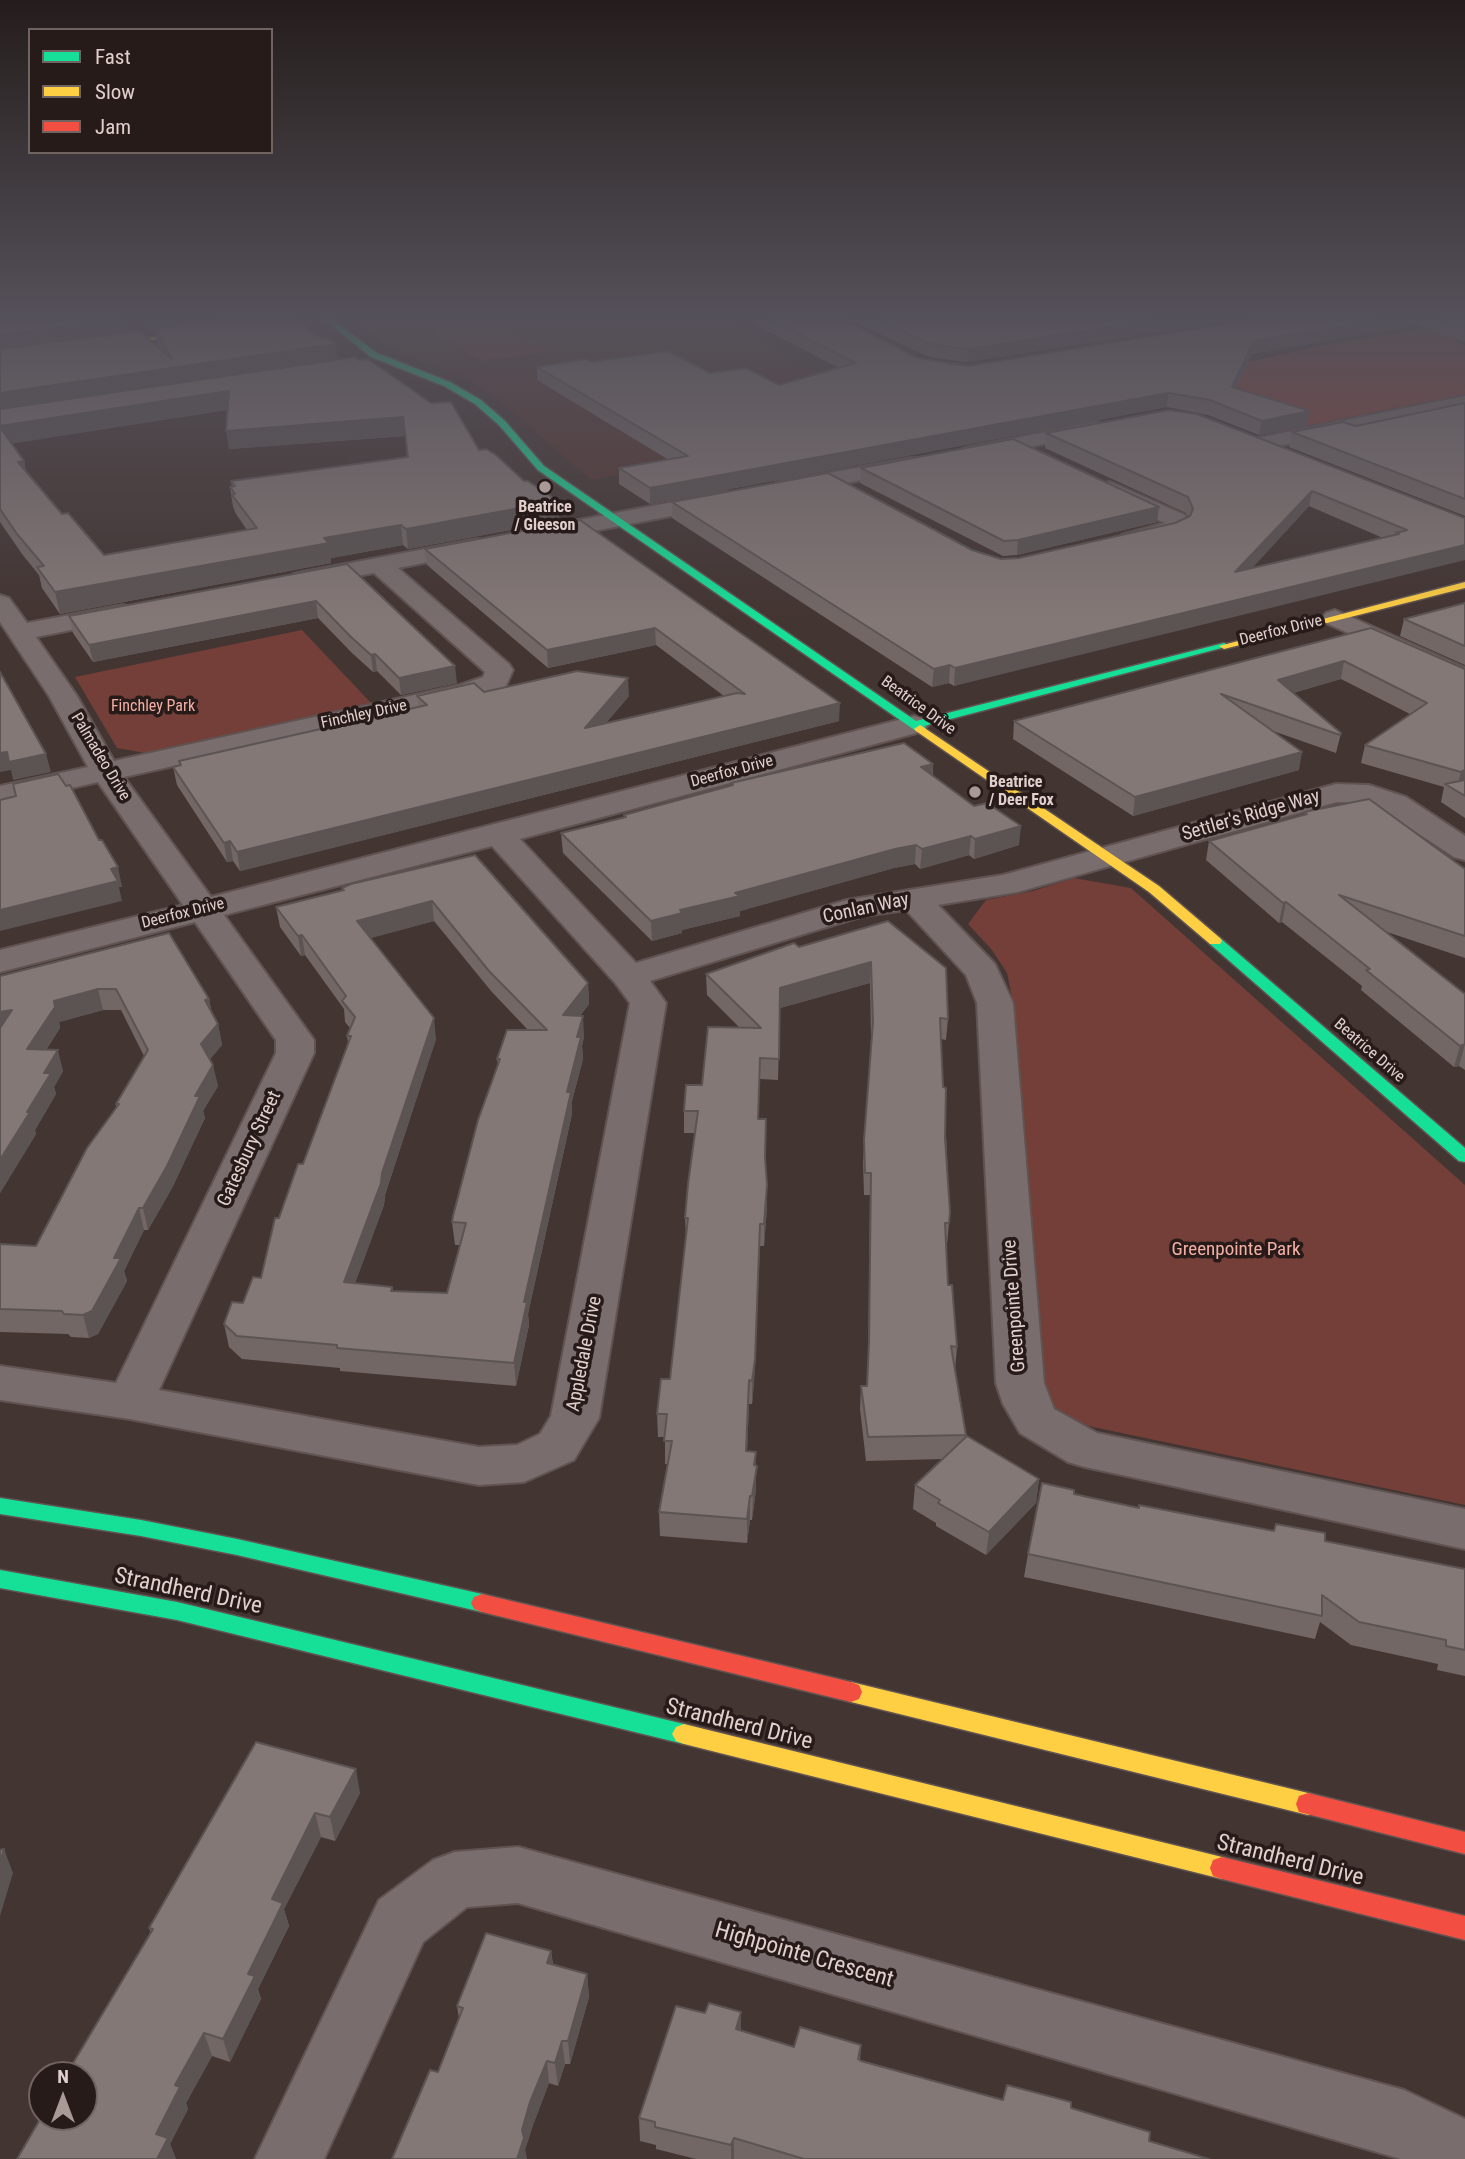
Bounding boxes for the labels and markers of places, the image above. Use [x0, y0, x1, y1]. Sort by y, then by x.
marker: Beatrice / Gleeson [537, 479, 553, 495]
place label: Beatrice / Gleeson [515, 498, 575, 536]
place label: Beatrice / Deer Fox [989, 773, 1054, 811]
marker: Beatrice / Deer Fox [967, 784, 983, 800]

